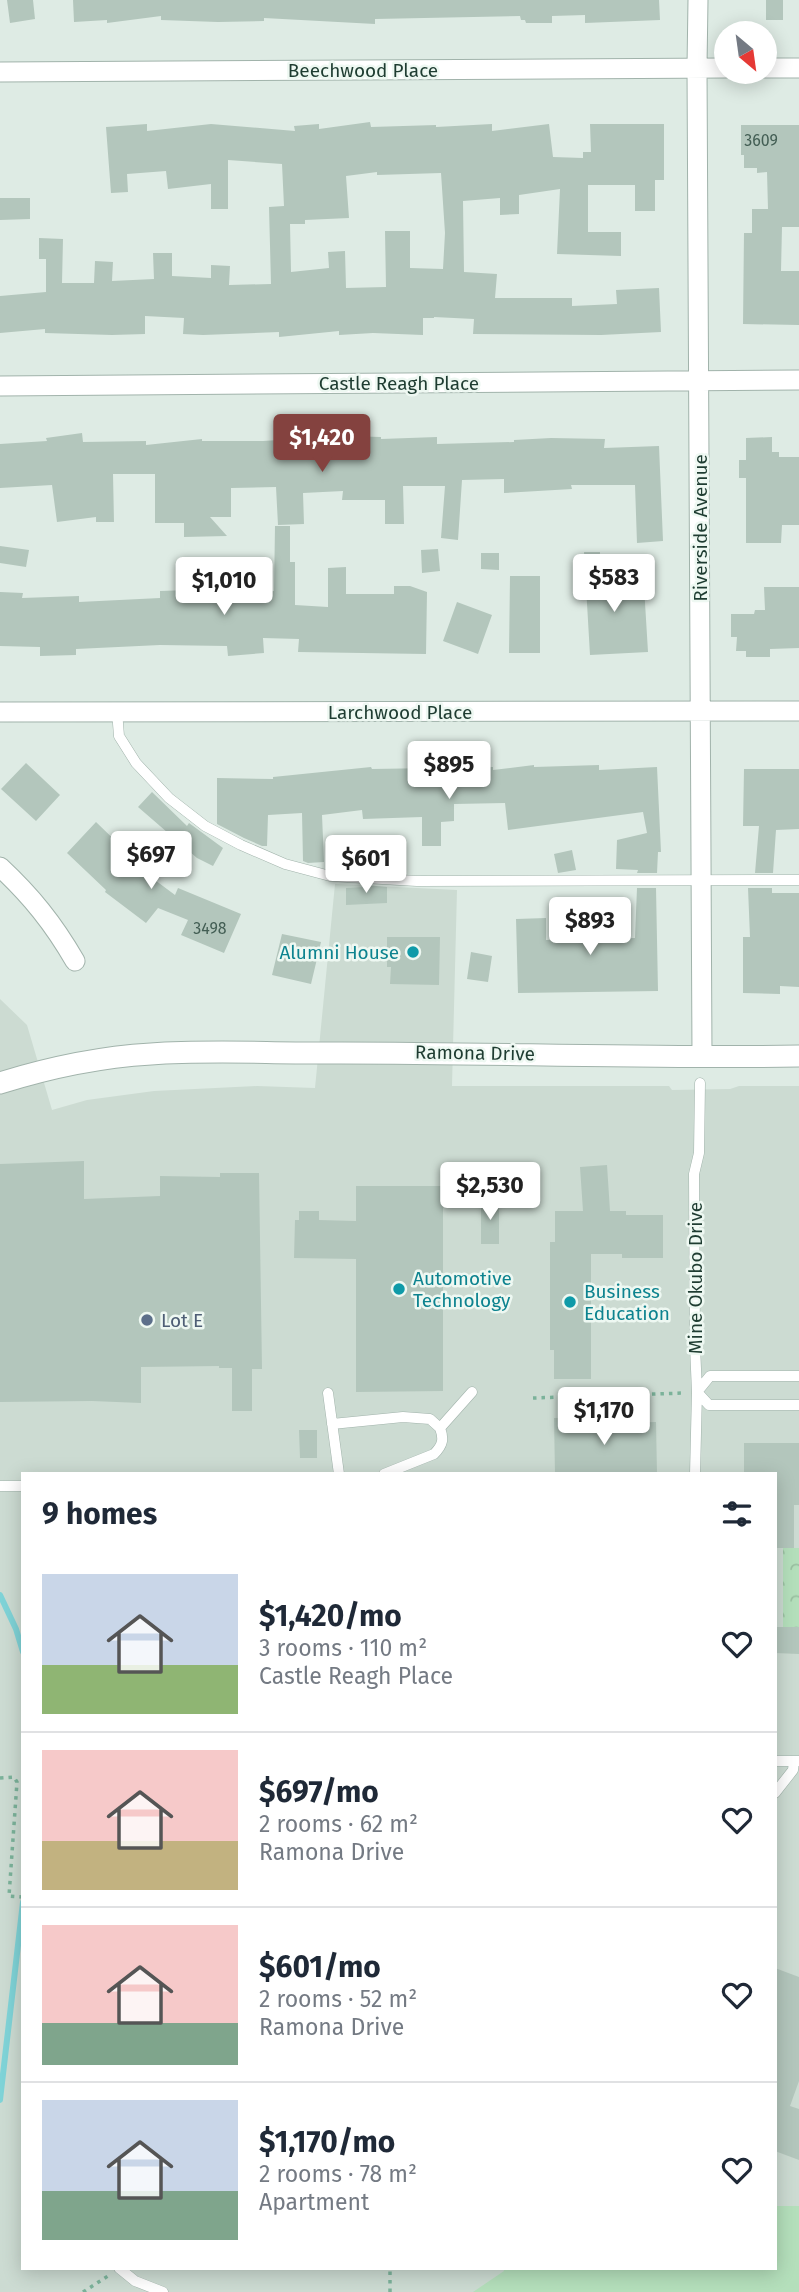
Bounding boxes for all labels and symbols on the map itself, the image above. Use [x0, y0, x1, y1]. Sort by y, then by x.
north arrow [714, 21, 777, 84]
street label: Beechwood Place [288, 59, 438, 82]
house number: 3609 [744, 131, 778, 150]
street label: Castle Reagh Place [319, 372, 479, 395]
pin: $1,420 [265, 414, 379, 474]
street label: Riverside Avenue [689, 454, 712, 602]
pin: $583 [573, 554, 655, 614]
pin: $1,010 [167, 558, 281, 617]
street label: Larchwood Place [328, 701, 472, 724]
pin: $895 [408, 742, 490, 801]
pin: $697 [110, 832, 192, 891]
pin: $601 [325, 836, 407, 895]
pin: $893 [549, 898, 631, 957]
house number: 3498 [193, 919, 227, 938]
place label: Alumni House [279, 941, 399, 964]
marker: Alumni House [405, 944, 421, 960]
street label: Ramona Drive [415, 1040, 535, 1066]
pin: $2,530 [433, 1162, 547, 1222]
street label: Mine Okubo Drive [684, 1202, 707, 1354]
place label: Automotive Technology [413, 1267, 512, 1312]
place label: Business Education [584, 1280, 670, 1325]
marker: Automotive Technology [391, 1281, 407, 1297]
marker: Business Education [562, 1294, 578, 1310]
place label: Lot E [161, 1309, 203, 1332]
marker: Lot E [139, 1312, 155, 1328]
pin: $1,170 [547, 1388, 661, 1447]

